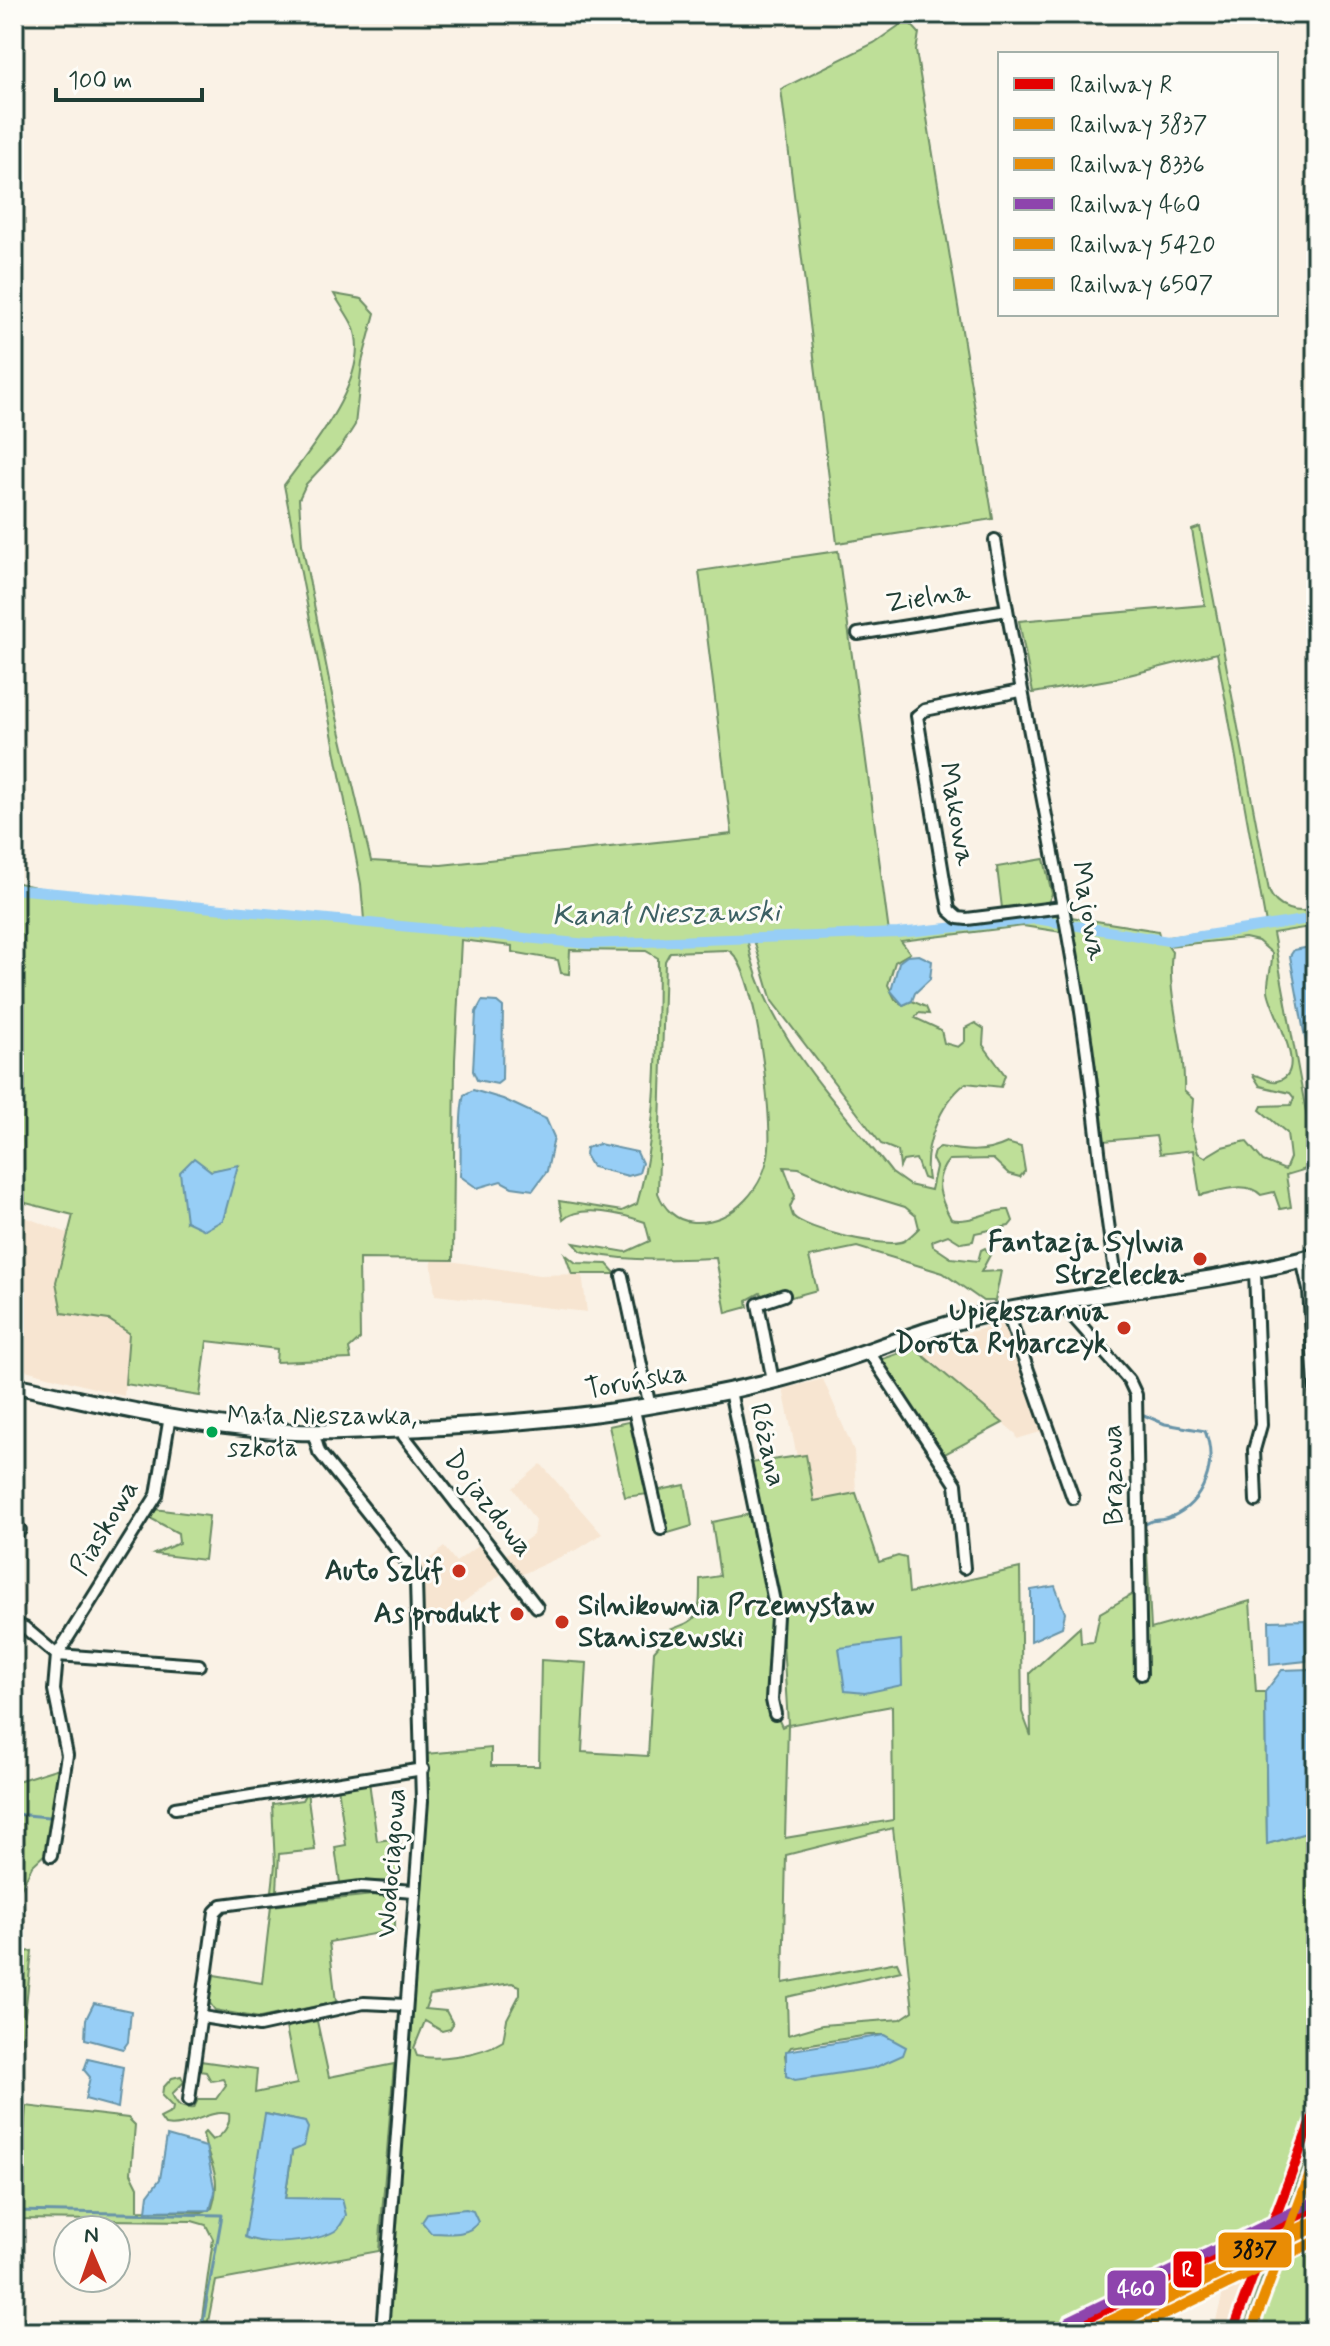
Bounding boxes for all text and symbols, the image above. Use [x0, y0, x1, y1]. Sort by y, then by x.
scale bar [56, 52, 202, 102]
legend [998, 52, 1278, 316]
text: 100 m [68, 66, 132, 97]
text: Railway R [1070, 70, 1172, 101]
text: Railway 3837 [1070, 110, 1207, 141]
text: Railway 8336 [1070, 150, 1205, 181]
text: Railway 460 [1070, 190, 1201, 221]
text: Railway 5420 [1070, 230, 1216, 261]
text: Railway 6507 [1070, 270, 1213, 301]
street label: Zielna [883, 573, 973, 623]
street label: Makowa [929, 759, 983, 869]
street label: Majowa [1061, 858, 1115, 964]
water label: Kanał Nieszawski [552, 892, 784, 935]
place label: Fantazja Sylwia Strzelecka [988, 1225, 1185, 1294]
marker: Fantazja Sylwia Strzelecka [1191, 1250, 1209, 1268]
place label: Upiększarnua Dorota Rybarczyk [895, 1294, 1109, 1363]
marker: Upiększarnua Dorota Rybarczyk [1115, 1319, 1133, 1337]
street label: Toruńska [582, 1355, 690, 1409]
place label: Mała Nieszawka, szkoła [227, 1400, 417, 1466]
street label: Różana [739, 1400, 795, 1490]
marker: Mała Nieszawka, szkoła [204, 1424, 220, 1440]
street label: Brązowa [1095, 1424, 1133, 1526]
street label: Dojazdowa [435, 1443, 541, 1565]
street label: Piaskowa [62, 1473, 148, 1583]
place label: Auto Szlif [325, 1553, 443, 1590]
marker: Auto Szlif [450, 1562, 468, 1580]
place label: Silnikownia Przemysław Staniszewski [578, 1588, 875, 1657]
place label: As produkt [374, 1596, 501, 1633]
marker: As produkt [508, 1605, 526, 1623]
marker: Silnikownia Przemysław Staniszewski [553, 1613, 571, 1631]
street label: Wodociągowa [368, 1787, 416, 1939]
north arrow [52, 2214, 132, 2294]
text: N [84, 2222, 99, 2250]
line badge: 3837 [1217, 2231, 1293, 2269]
text: 3837 [1233, 2237, 1278, 2265]
line badge: R [1172, 2250, 1203, 2289]
text: R [1182, 2257, 1195, 2285]
line badge: 460 [1106, 2269, 1167, 2307]
text: 460 [1117, 2276, 1155, 2304]

